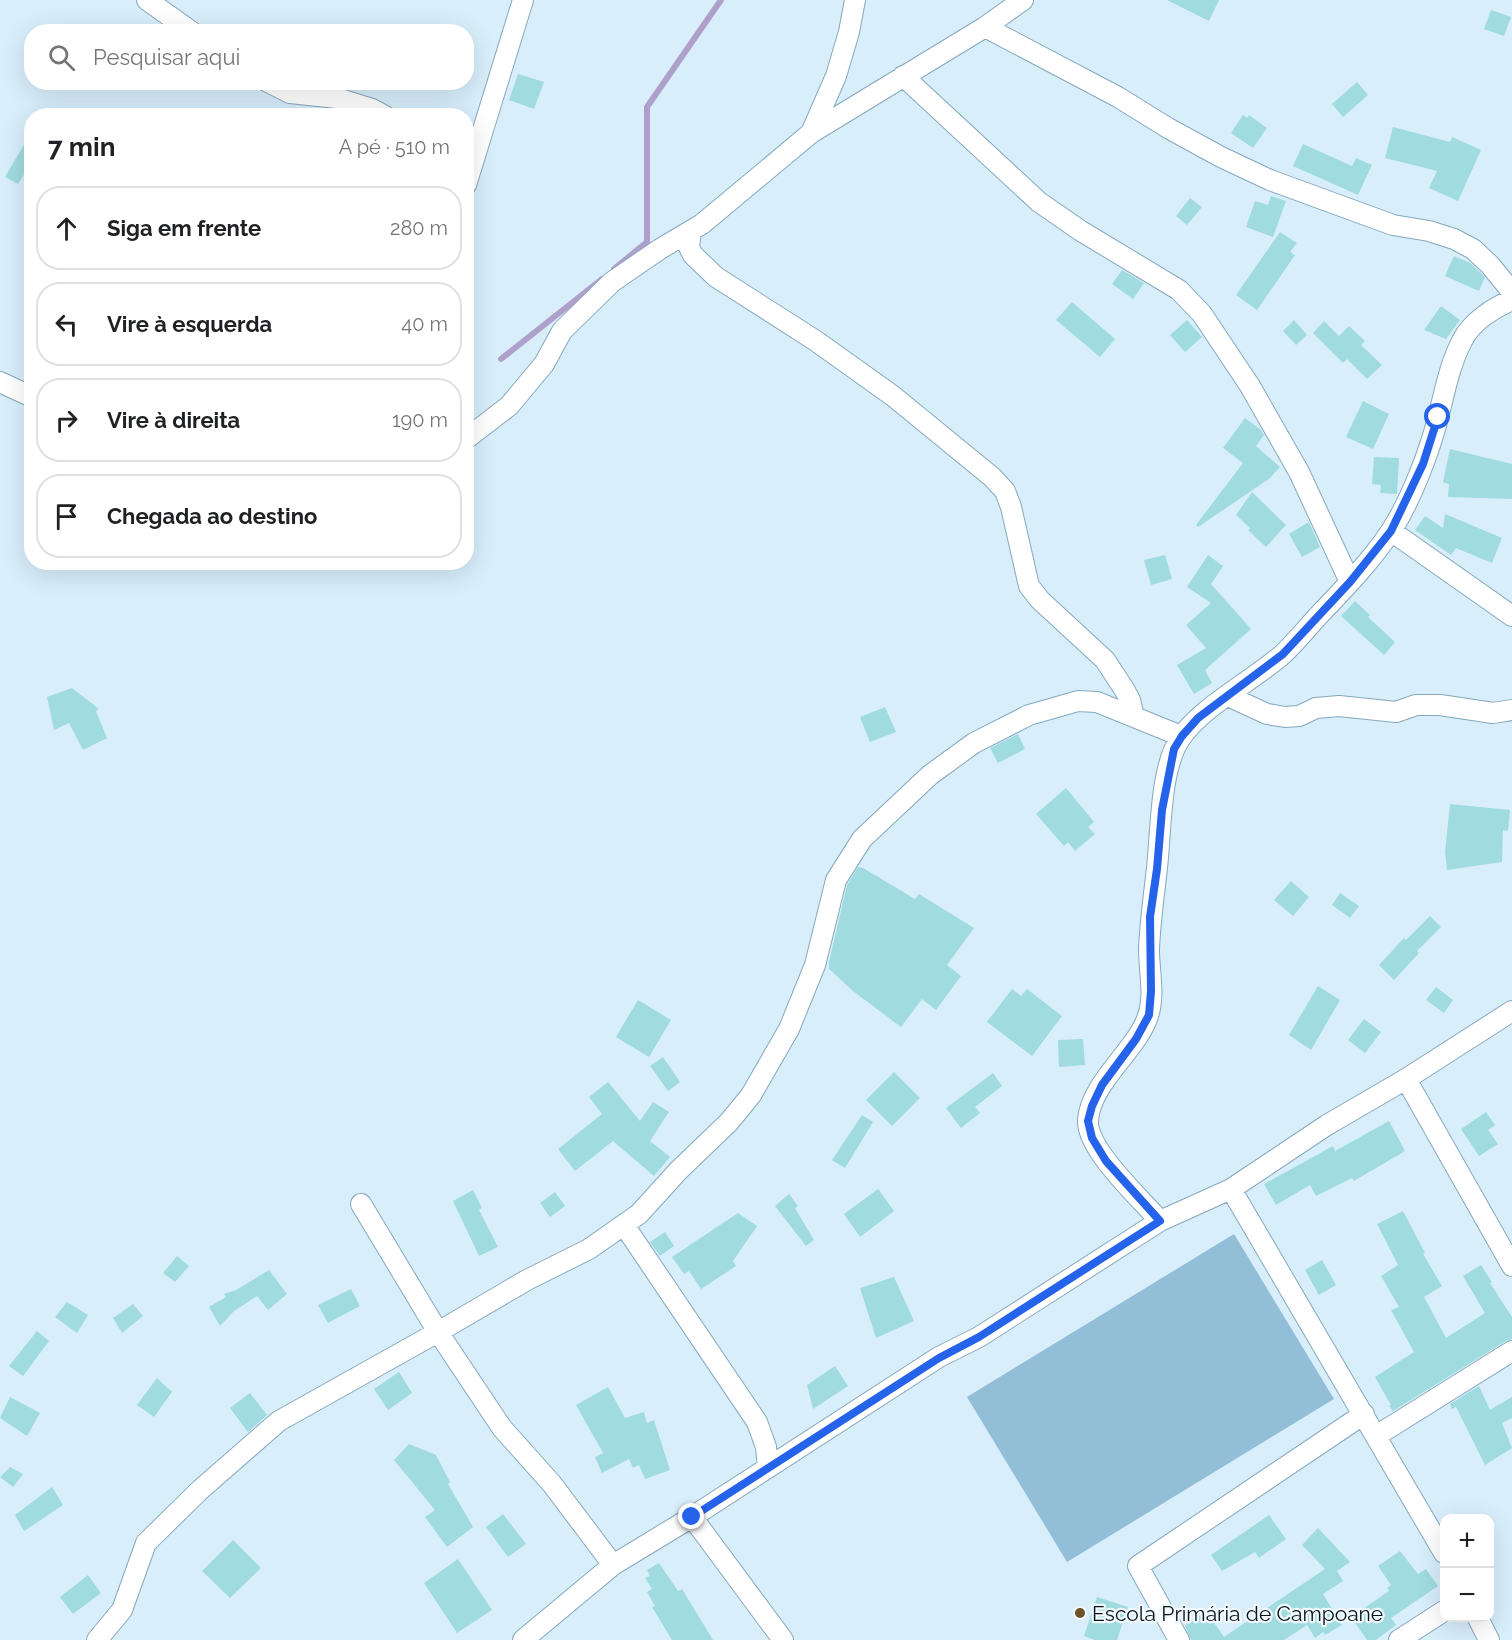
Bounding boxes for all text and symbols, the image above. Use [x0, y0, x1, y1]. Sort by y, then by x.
search box [24, 24, 474, 90]
icon: search [45, 41, 78, 74]
text: Pesquisar aqui [93, 44, 240, 70]
text: 7 min [48, 132, 115, 162]
text: A pé · 510 m [339, 135, 450, 159]
icon: ahead [50, 212, 83, 245]
text: Siga em frente [107, 215, 261, 241]
text: 280 m [390, 216, 448, 240]
icon: left [50, 308, 83, 341]
text: Vire à esquerda [107, 311, 272, 337]
text: 40 m [401, 312, 448, 336]
route start [1424, 403, 1450, 429]
icon: right [50, 404, 83, 437]
text: Vire à direita [107, 407, 240, 433]
text: 190 m [392, 408, 448, 432]
icon: arrive [50, 500, 83, 533]
text: Chegada ao destino [107, 503, 317, 529]
route end [678, 1503, 704, 1529]
map controls [1440, 1514, 1494, 1622]
button: + [1440, 1514, 1494, 1568]
button: − [1440, 1568, 1494, 1622]
place label: Escola Primária de Campoane [1092, 1601, 1383, 1626]
marker: Escola Primária de Campoane [1073, 1606, 1087, 1620]

